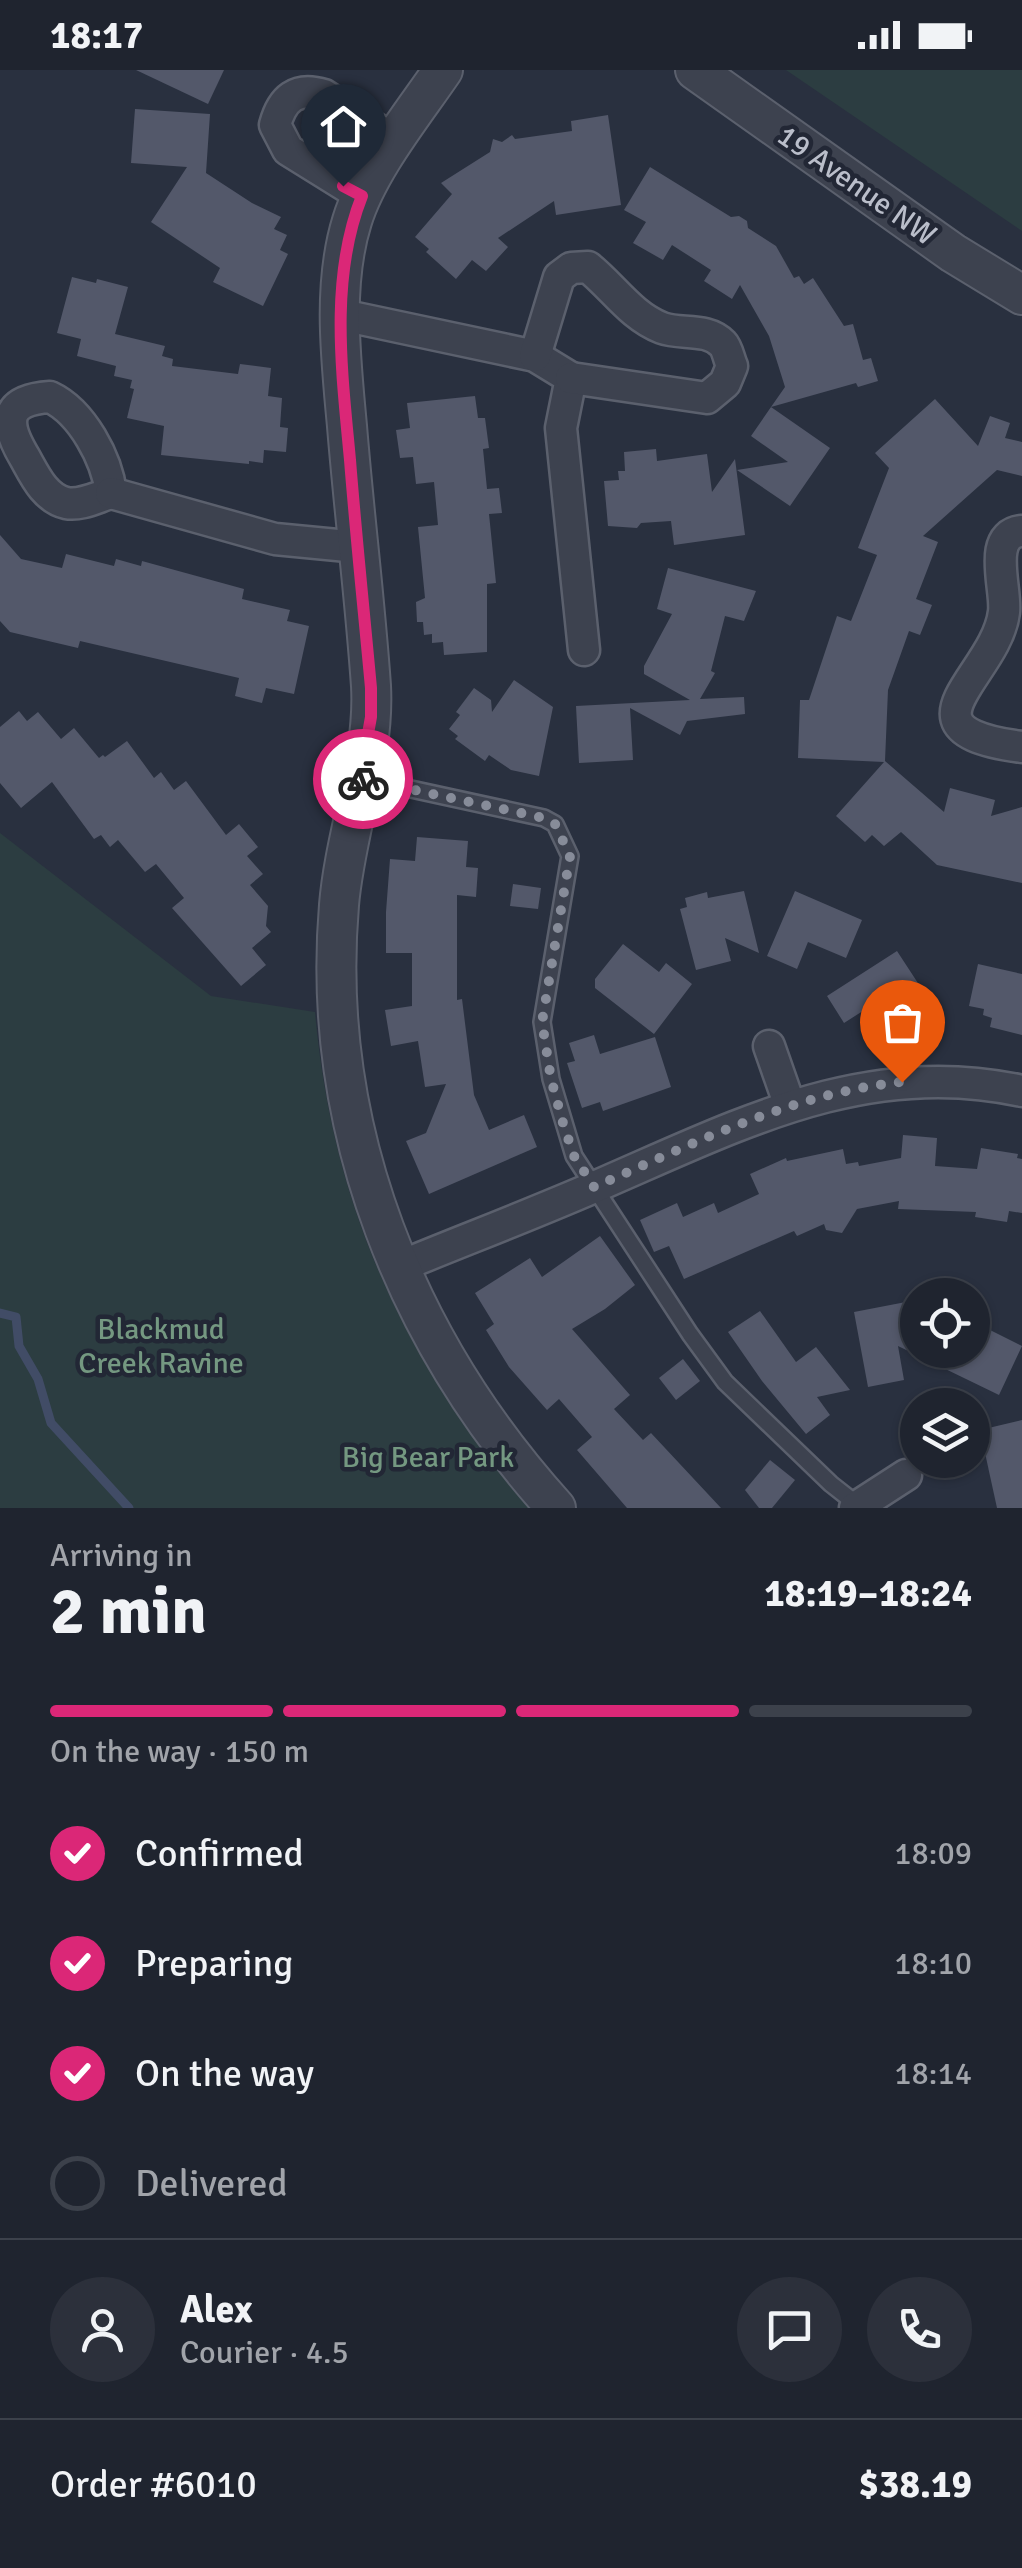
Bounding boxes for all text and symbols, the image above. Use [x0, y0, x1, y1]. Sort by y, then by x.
text: 18:17 [50, 12, 143, 59]
pin [301, 84, 386, 187]
icon: home [316, 99, 371, 154]
street label: 19 Avenue NW [770, 117, 943, 254]
courier [313, 729, 413, 829]
icon: bike [336, 752, 391, 807]
pin [860, 980, 945, 1083]
icon: bag [875, 995, 930, 1050]
map controls [900, 1278, 990, 1478]
button: locate [900, 1278, 990, 1368]
park label: Blackmud Creek Ravine [78, 1311, 244, 1382]
button: layers [900, 1388, 990, 1478]
park label: Big Bear Park [342, 1439, 514, 1476]
text: Arriving in [50, 1536, 192, 1575]
text: 18:19–18:24 [764, 1570, 972, 1617]
text: 2 min [50, 1572, 207, 1652]
text: On the way · 150 m [50, 1732, 309, 1771]
icon: check [50, 1826, 105, 1881]
text: Confirmed [135, 1830, 304, 1877]
text: 18:09 [894, 1834, 972, 1873]
icon: check [50, 1936, 105, 1991]
text: Preparing [135, 1940, 293, 1987]
text: 18:10 [894, 1944, 972, 1983]
icon: check [50, 2046, 105, 2101]
text: On the way [135, 2050, 314, 2097]
text: 18:14 [894, 2054, 972, 2093]
text: Delivered [135, 2160, 288, 2207]
button: person [50, 2277, 155, 2382]
button: chat [737, 2277, 842, 2382]
button: phone [867, 2277, 972, 2382]
text: Alex [180, 2286, 253, 2333]
text: Courier · 4.5 [180, 2333, 349, 2372]
text: Order #6010 [50, 2461, 257, 2508]
text: $38.19 [859, 2461, 972, 2508]

